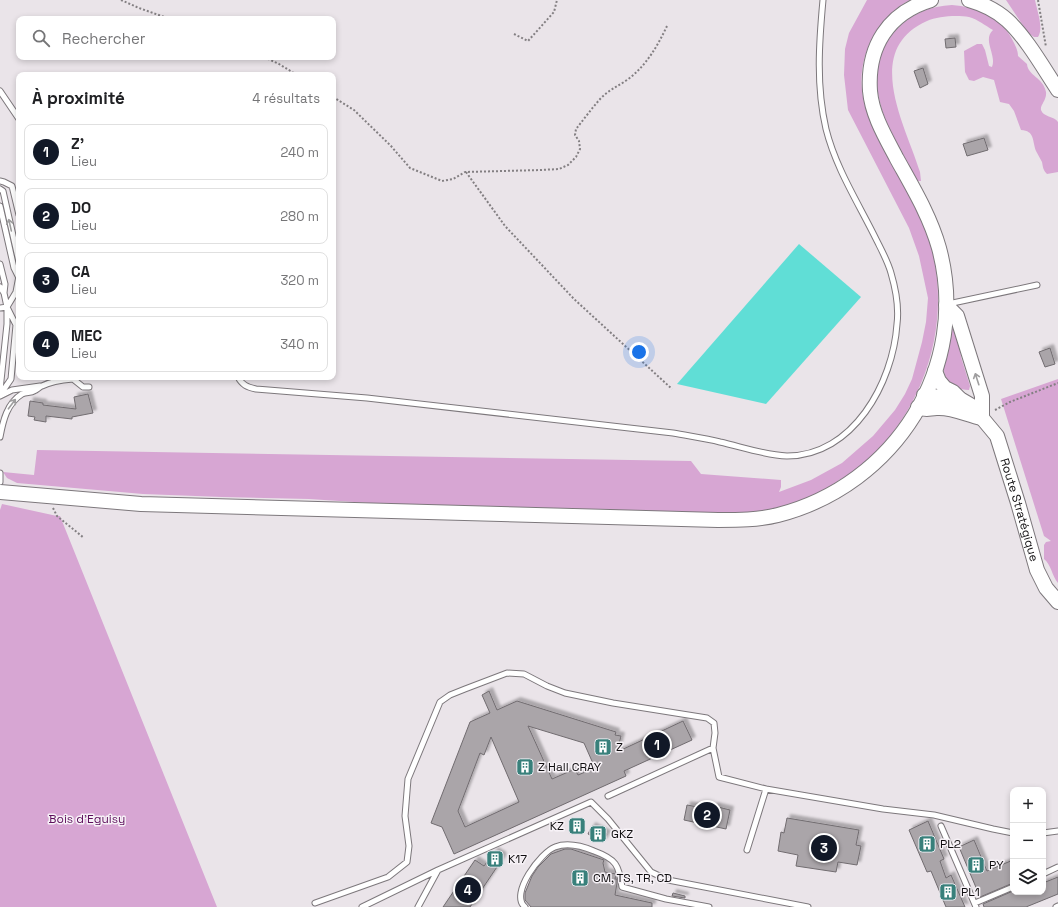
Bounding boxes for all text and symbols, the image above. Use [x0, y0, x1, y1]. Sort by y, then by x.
search box [16, 16, 336, 60]
icon: search [30, 27, 52, 49]
text: Rechercher [62, 29, 145, 48]
text: À proximité [32, 87, 125, 109]
text: 4 résultats [252, 90, 320, 107]
text: Z' [71, 134, 84, 153]
text: 1 [43, 144, 49, 161]
text: 240 m [281, 144, 319, 161]
text: Lieu [71, 153, 97, 170]
text: DO [71, 198, 91, 217]
text: 2 [42, 208, 50, 225]
text: 280 m [280, 208, 319, 225]
text: Lieu [71, 217, 97, 234]
one-way arrow [6, 219, 14, 232]
text: CA [71, 262, 90, 281]
text: 3 [42, 272, 50, 289]
text: 320 m [280, 272, 319, 289]
text: Lieu [71, 281, 97, 298]
text: MEC [71, 326, 102, 345]
text: 4 [42, 336, 50, 353]
text: 340 m [280, 336, 319, 353]
your location [629, 342, 649, 362]
text: Lieu [71, 345, 97, 362]
one-way arrow [973, 373, 980, 386]
one-way arrow [8, 399, 16, 410]
street label: Route Stratégique [996, 456, 1042, 563]
pin: 1 [644, 730, 670, 760]
building icon: Z [593, 737, 613, 757]
place label: Z [616, 739, 623, 755]
building icon: Z Hall CRAY [515, 757, 535, 777]
place label: Z Hall CRAY [538, 759, 602, 775]
map controls [1010, 787, 1046, 895]
button: + [1010, 787, 1046, 823]
pin: 2 [694, 800, 720, 830]
park label: Bois d'Eguisy [49, 811, 125, 827]
building icon: KZ [567, 816, 587, 836]
place label: KZ [550, 818, 564, 834]
button: − [1010, 823, 1046, 859]
building icon: GKZ [588, 824, 608, 844]
place label: GKZ [611, 826, 633, 842]
pin: 3 [811, 833, 837, 863]
building icon: PL2 [917, 834, 937, 854]
place label: PL2 [940, 836, 961, 852]
building icon: K17 [485, 849, 505, 869]
place label: K17 [508, 851, 527, 867]
building icon: PY [966, 855, 986, 875]
place label: PY [989, 857, 1004, 873]
button: layers [1010, 859, 1046, 895]
building icon: CM, TS, TR, CD [570, 868, 590, 888]
place label: CM, TS, TR, CD [593, 870, 672, 886]
pin: 4 [455, 875, 481, 905]
building icon: PL1 [938, 882, 958, 902]
place label: PL1 [961, 884, 980, 900]

